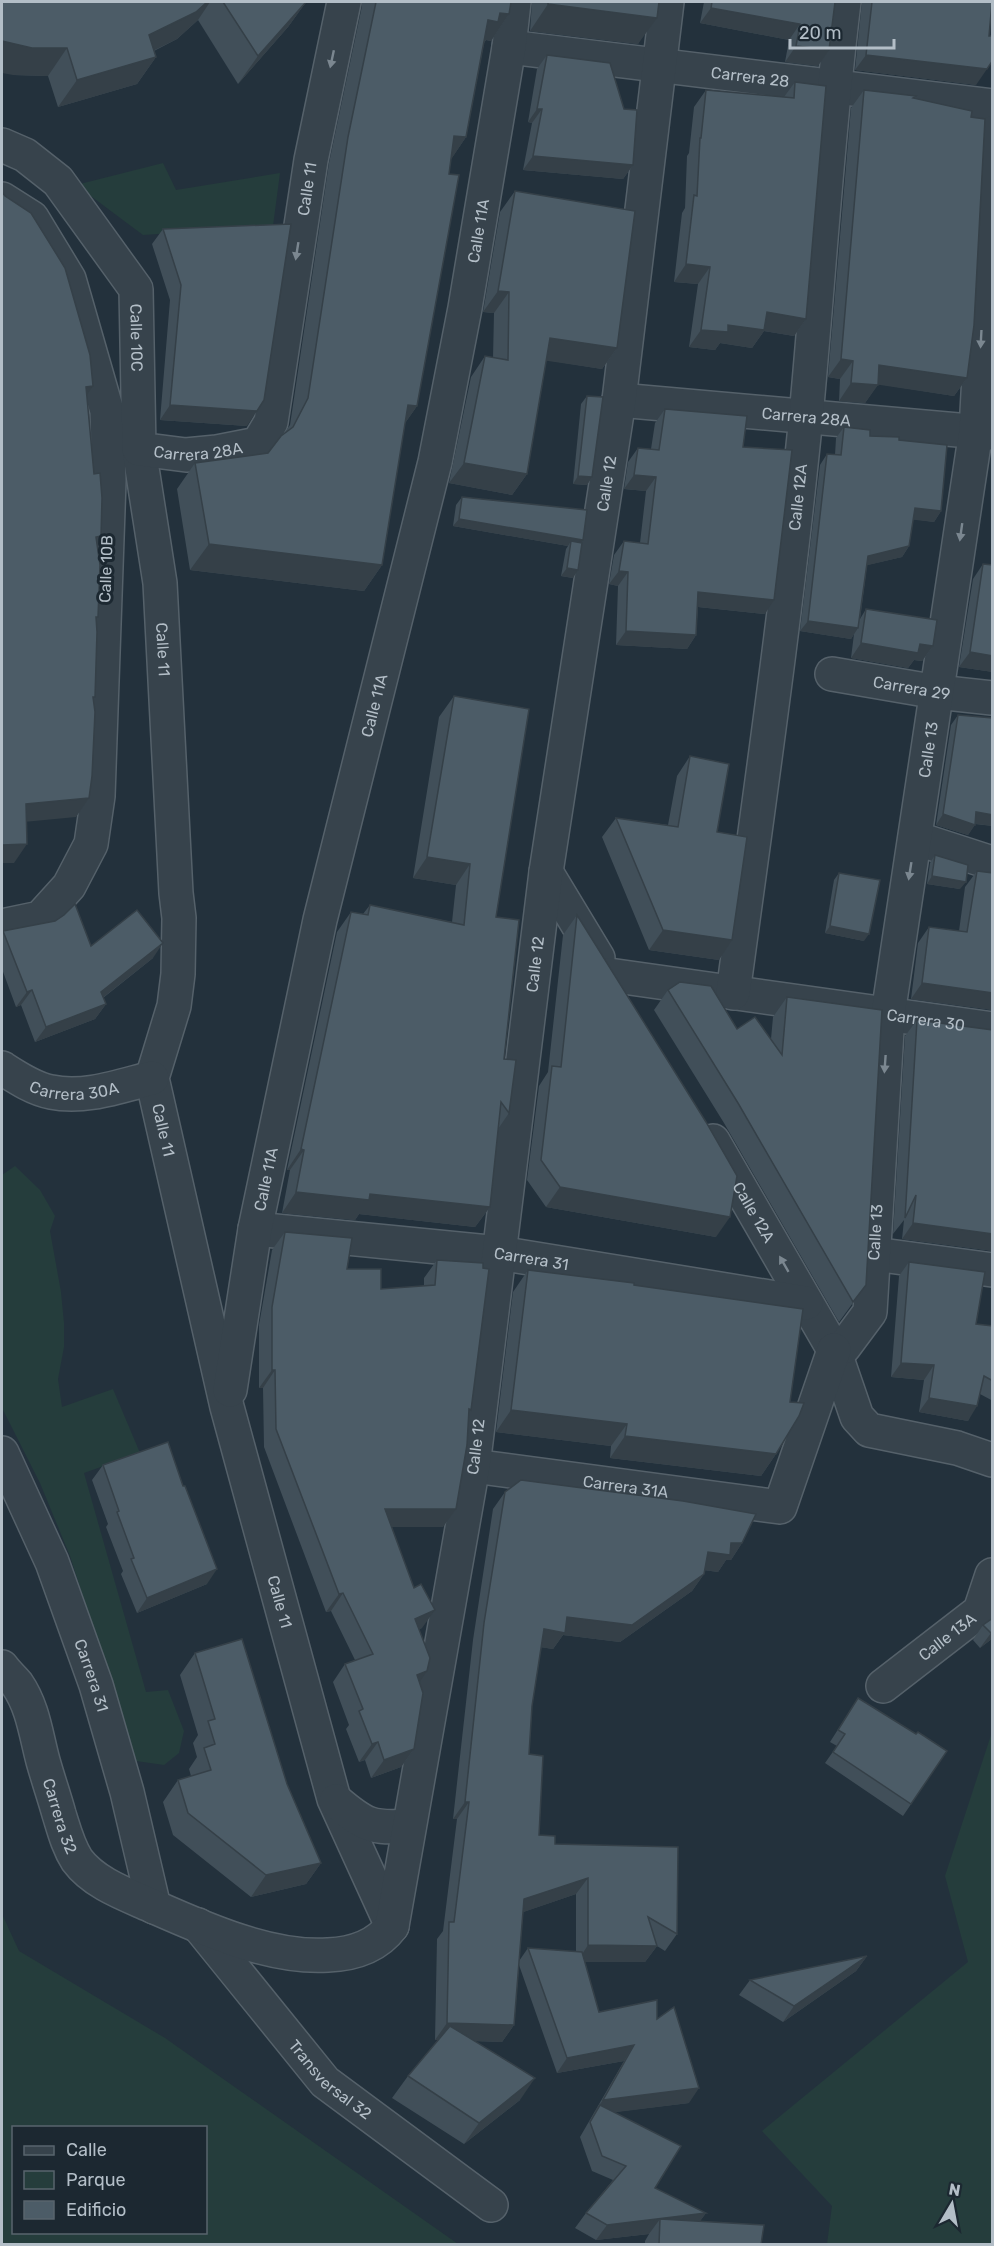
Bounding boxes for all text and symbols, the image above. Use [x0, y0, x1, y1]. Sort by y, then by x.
scale bar [790, 12, 894, 50]
text: 20 m [799, 22, 841, 44]
one-way arrow [327, 49, 336, 68]
street label: Carrera 28 [710, 62, 790, 91]
street label: Calle 11 [293, 161, 320, 217]
street label: Calle 11A [463, 197, 493, 264]
one-way arrow [292, 241, 301, 260]
street label: Calle 10C [127, 304, 147, 372]
one-way arrow [977, 329, 986, 348]
street label: Carrera 28A [761, 403, 852, 430]
street label: Carrera 28A [153, 438, 245, 465]
street label: Calle 12 [592, 454, 620, 513]
street label: Calle 12A [784, 463, 811, 532]
one-way arrow [956, 523, 965, 542]
street label: Calle 10B [95, 535, 117, 603]
street label: Calle 11 [153, 622, 174, 677]
street label: Calle 11A [357, 671, 391, 739]
street label: Carrera 29 [872, 672, 951, 703]
street label: Calle 13 [914, 720, 942, 779]
one-way arrow [905, 861, 914, 880]
street label: Calle 12 [522, 935, 548, 993]
street label: Carrera 30 [885, 1005, 966, 1035]
one-way arrow [881, 1054, 890, 1073]
street label: Carrera 30A [27, 1076, 121, 1104]
street label: Calle 11 [149, 1102, 179, 1158]
street label: Calle 11A [250, 1145, 282, 1213]
street label: Calle 12A [729, 1178, 779, 1246]
street label: Calle 13 [864, 1203, 886, 1261]
street label: Carrera 31 [493, 1243, 570, 1274]
one-way arrow [779, 1255, 789, 1272]
street label: Calle 12 [462, 1417, 488, 1476]
street label: Carrera 31A [582, 1471, 670, 1502]
street label: Calle 11 [264, 1573, 296, 1630]
street label: Calle 13A [915, 1608, 980, 1665]
street label: Carrera 31 [71, 1636, 113, 1714]
street label: Carrera 32 [39, 1776, 81, 1857]
street label: Transversal 32 [285, 2036, 376, 2123]
legend [12, 2126, 207, 2234]
text: Calle [66, 2139, 107, 2161]
text: Parque [66, 2169, 126, 2191]
north arrow [922, 2174, 982, 2234]
text: N [947, 2179, 962, 2200]
text: Edificio [66, 2199, 126, 2221]

